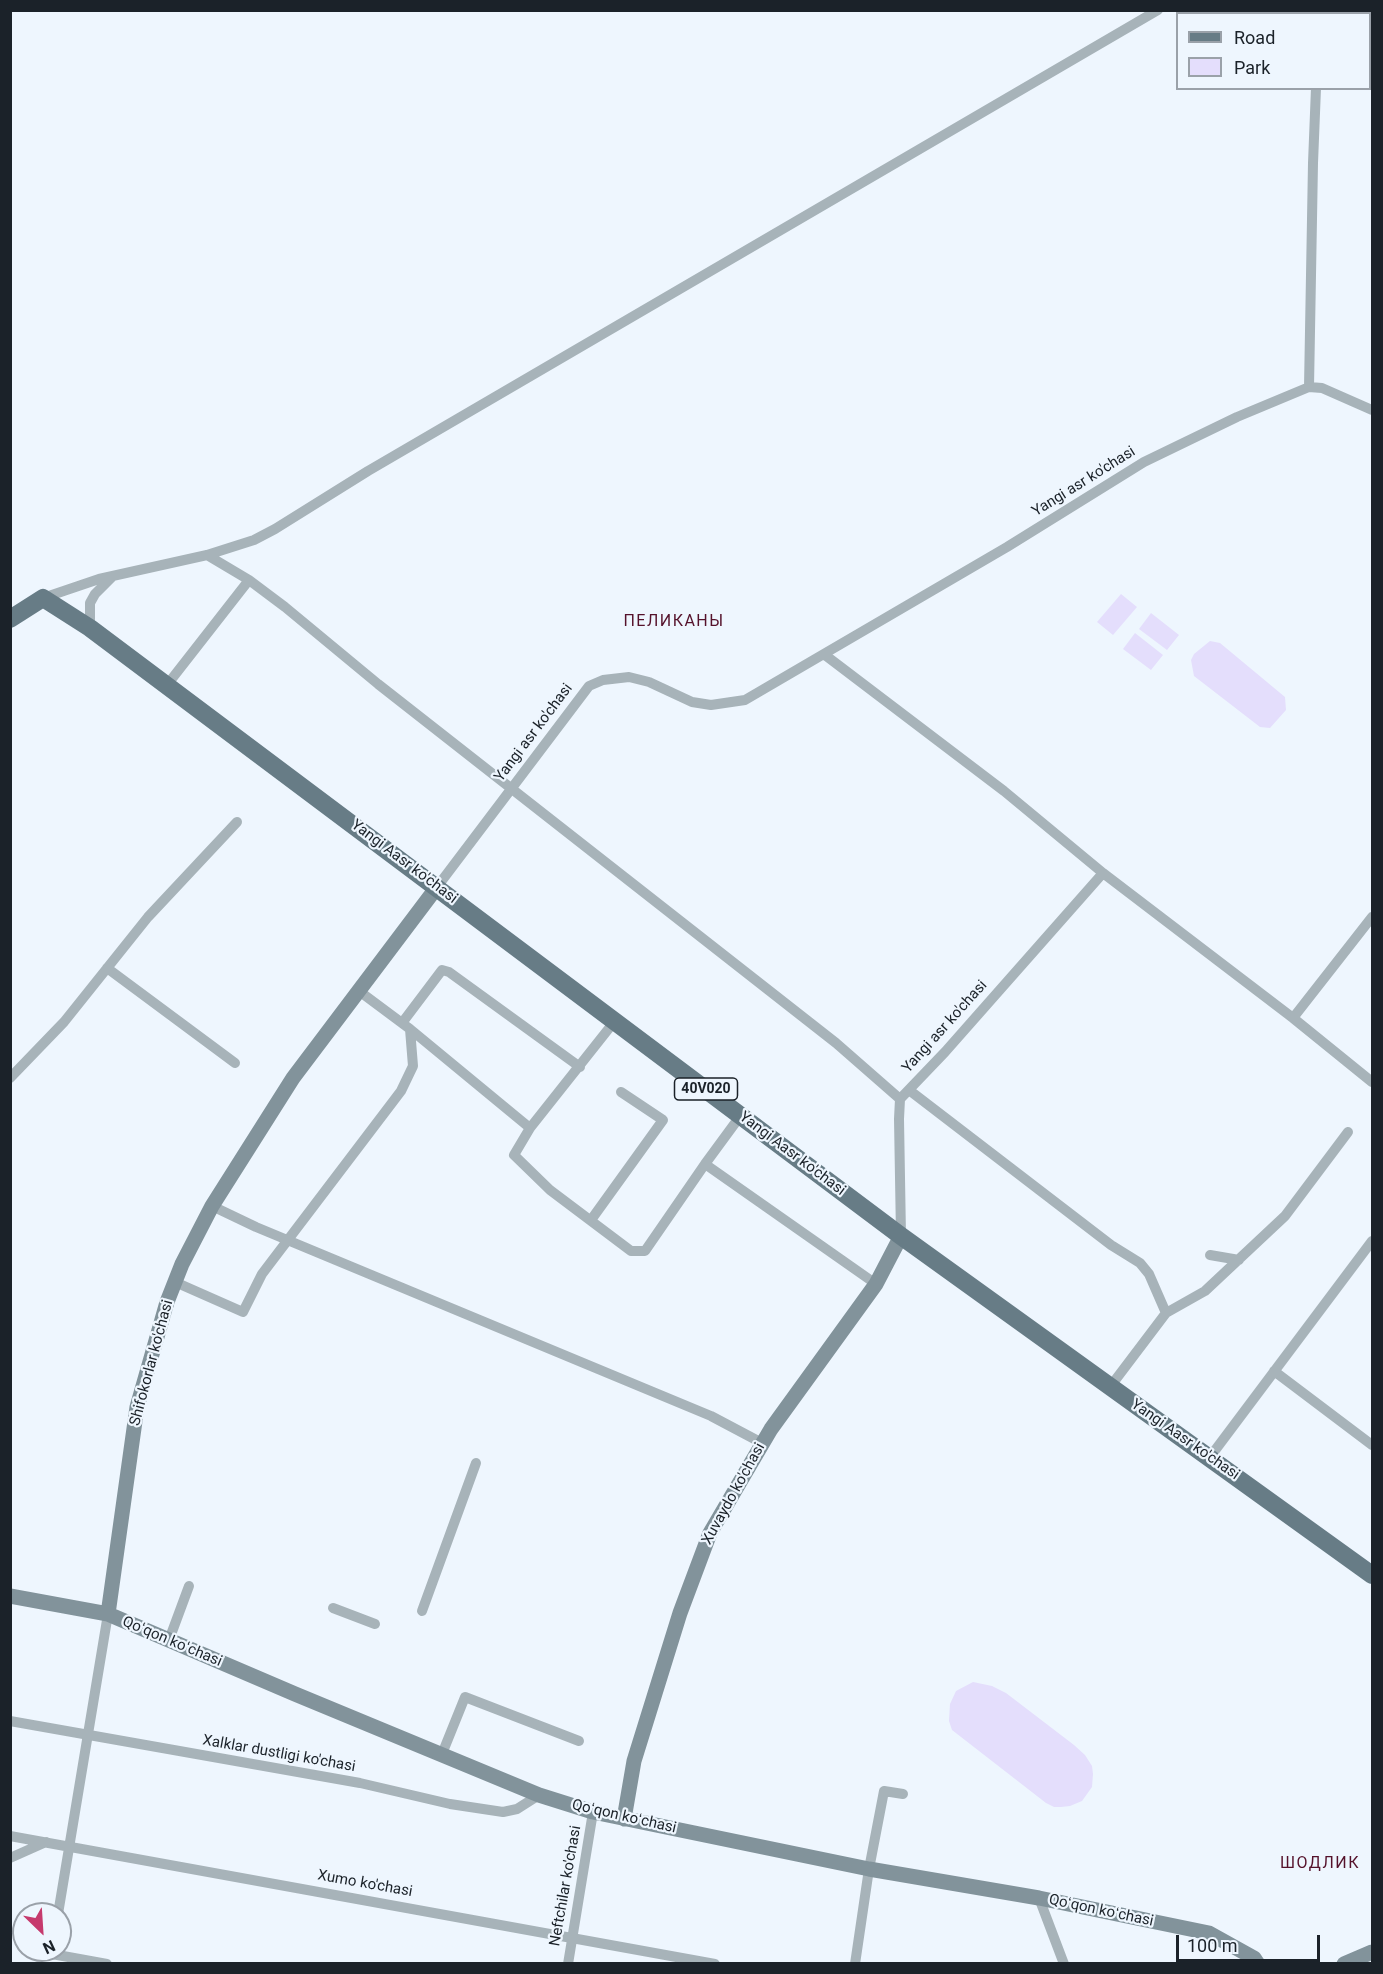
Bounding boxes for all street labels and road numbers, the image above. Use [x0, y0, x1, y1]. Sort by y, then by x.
street label: Yangi asr ko'chasi [1029, 443, 1139, 521]
street label: Yangi asr ko'chasi [491, 680, 577, 786]
street label: Yangi Aasr ko'chasi [347, 816, 461, 908]
street label: Yangi asr ko'chasi [899, 977, 991, 1077]
road number: 40V020 [674, 1078, 738, 1100]
street label: Yangi Aasr ko'chasi [735, 1108, 849, 1200]
street label: Shifokorlar ko'chasi [127, 1298, 177, 1428]
street label: Yangi Aasr ko'chasi [1127, 1396, 1243, 1484]
street label: Xuvaydo ko'chasi [699, 1440, 769, 1548]
street label: Qoʻqon koʻchasi [119, 1613, 225, 1671]
street label: Xalklar dustligi ko'chasi [201, 1732, 357, 1776]
street label: Qoʻqon koʻchasi [570, 1796, 678, 1838]
street label: Neftchilar ko'chasi [547, 1824, 585, 1948]
street label: Xumo ko'chasi [316, 1867, 414, 1901]
street label: Qoʻqon koʻchasi [1047, 1891, 1155, 1931]

